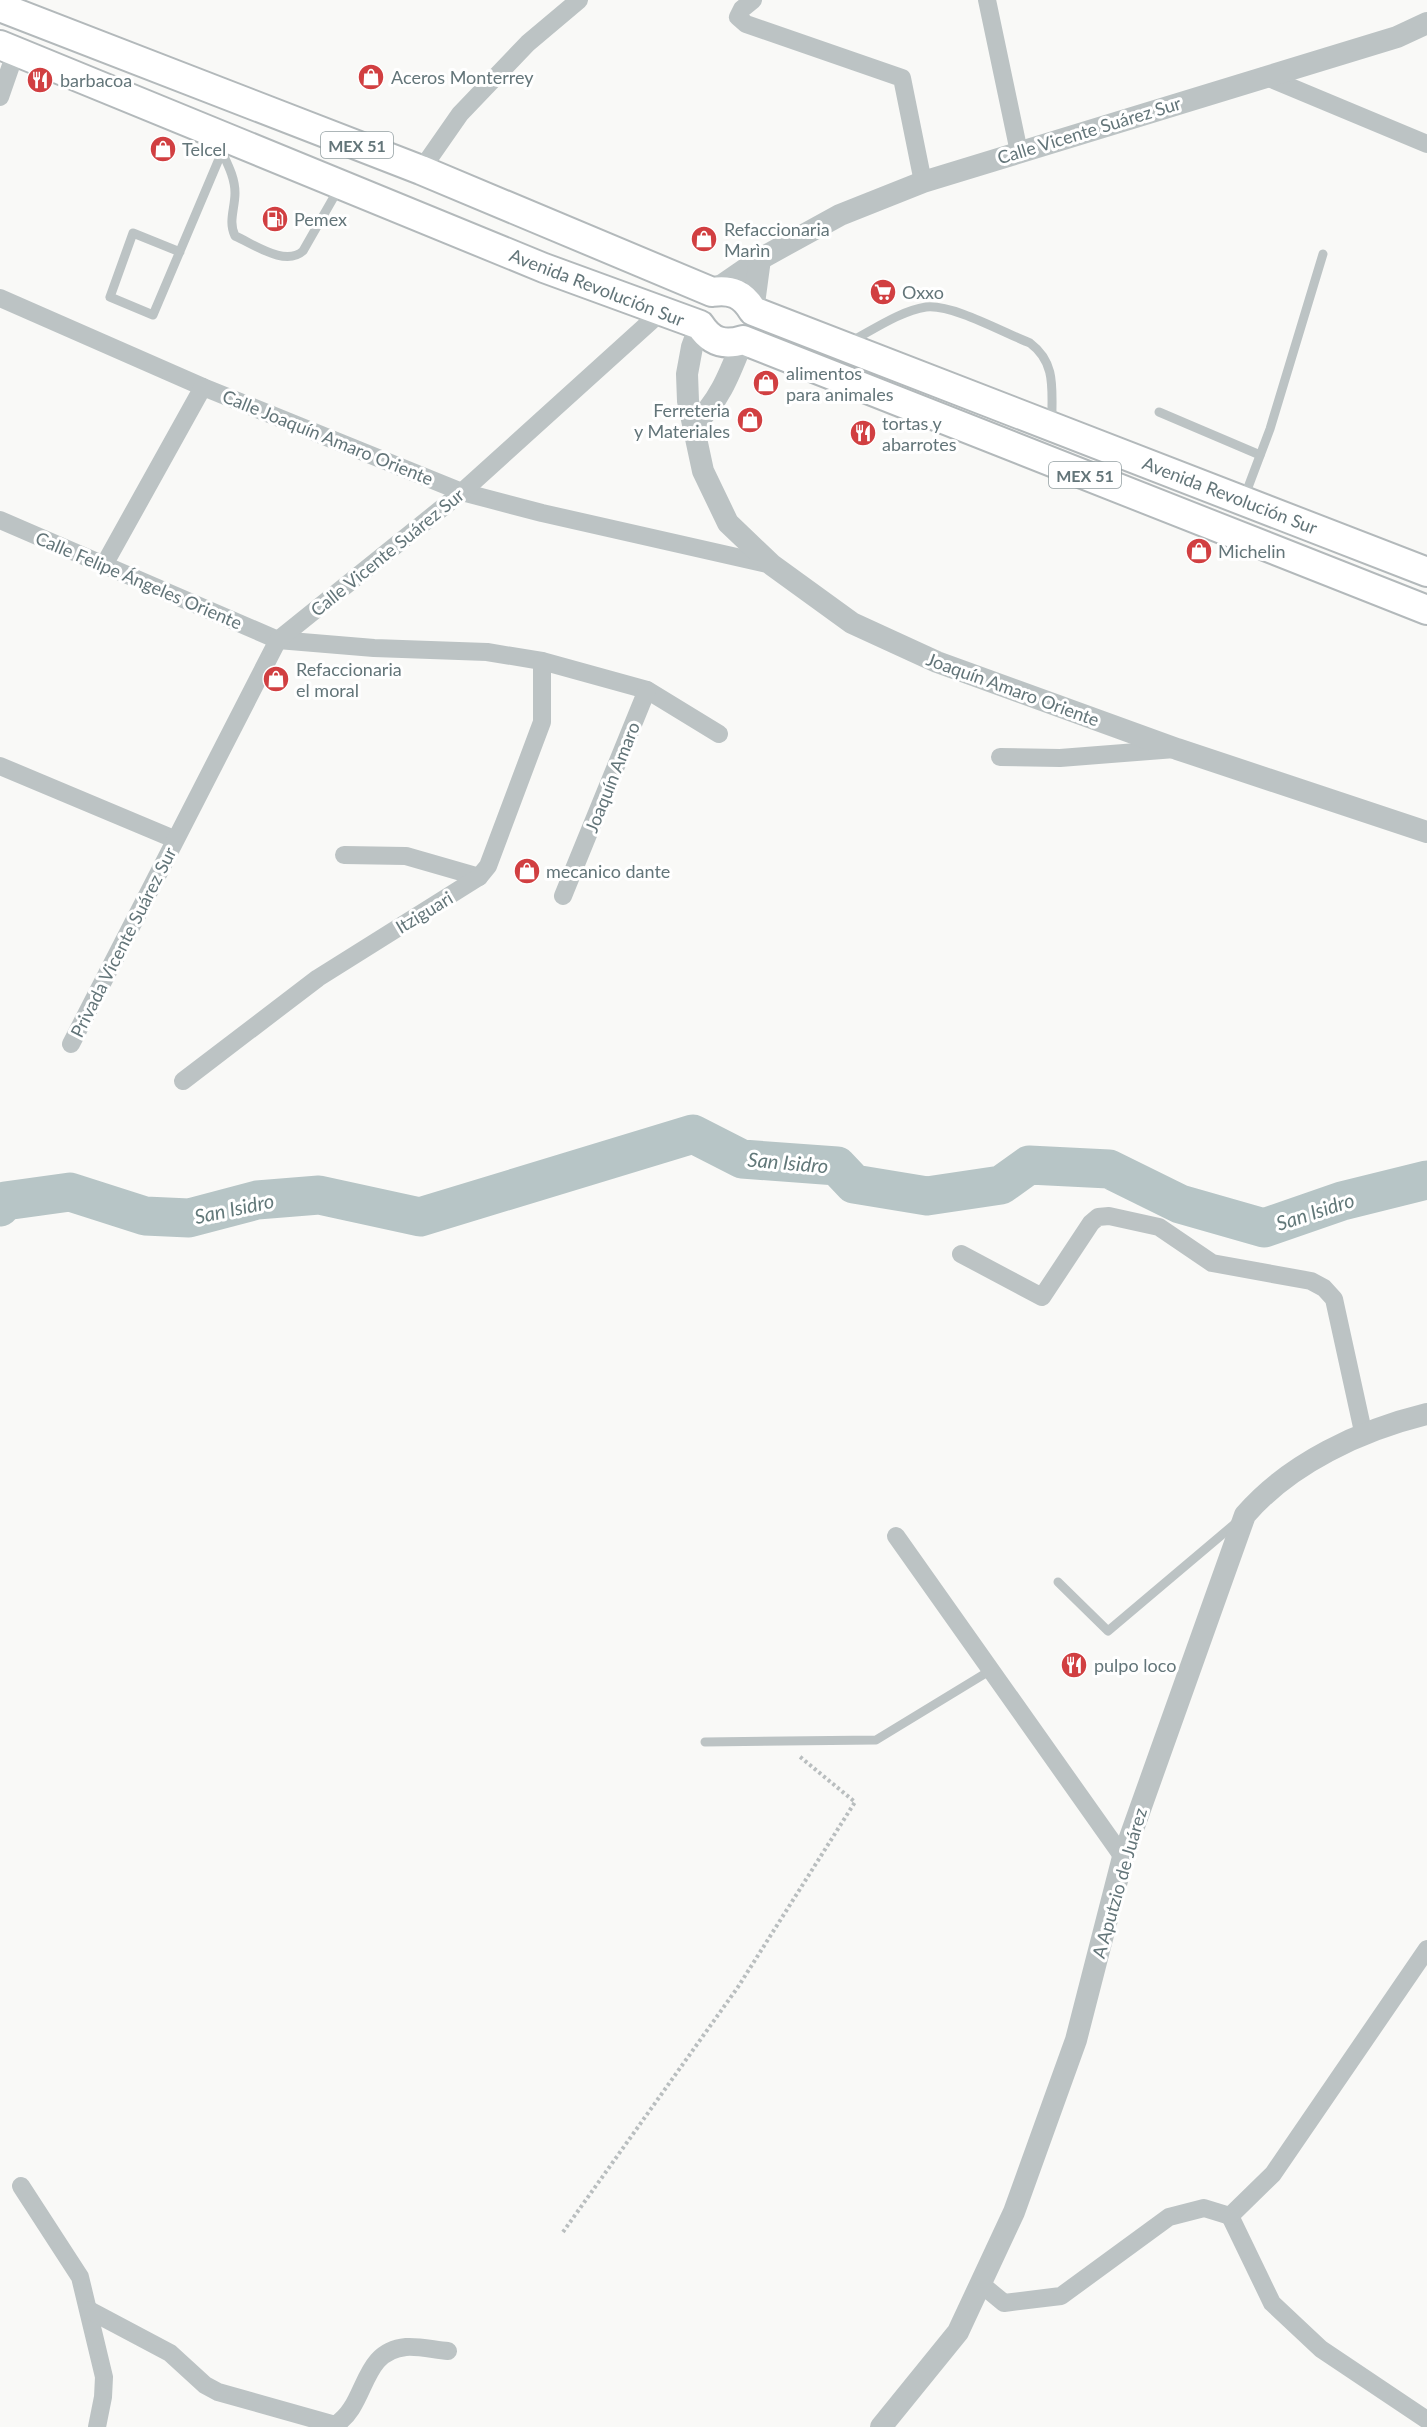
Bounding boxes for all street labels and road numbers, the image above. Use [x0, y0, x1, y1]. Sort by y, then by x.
street label: Calle Vicente Suárez Sur [994, 91, 1184, 168]
road number: MEX 51 [321, 132, 393, 158]
street label: Avenida Revolución Sur [506, 243, 688, 331]
street label: Calle Joaquín Amaro Oriente [219, 385, 437, 489]
street label: Avenida Revolución Sur [1139, 451, 1321, 539]
road number: MEX 51 [1049, 462, 1121, 488]
street label: Calle Vicente Suárez Sur [306, 483, 468, 621]
street label: Calle Felipe Ángeles Oriente [32, 526, 246, 634]
street label: Joaquín Amaro Oriente [924, 647, 1102, 731]
street label: Joaquín Amaro [580, 719, 644, 835]
street label: Privada Vicente Suárez Sur [65, 843, 181, 1041]
street label: Itziguari [391, 886, 457, 938]
street label: A Aputzio de Juárez [1087, 1805, 1151, 1961]

